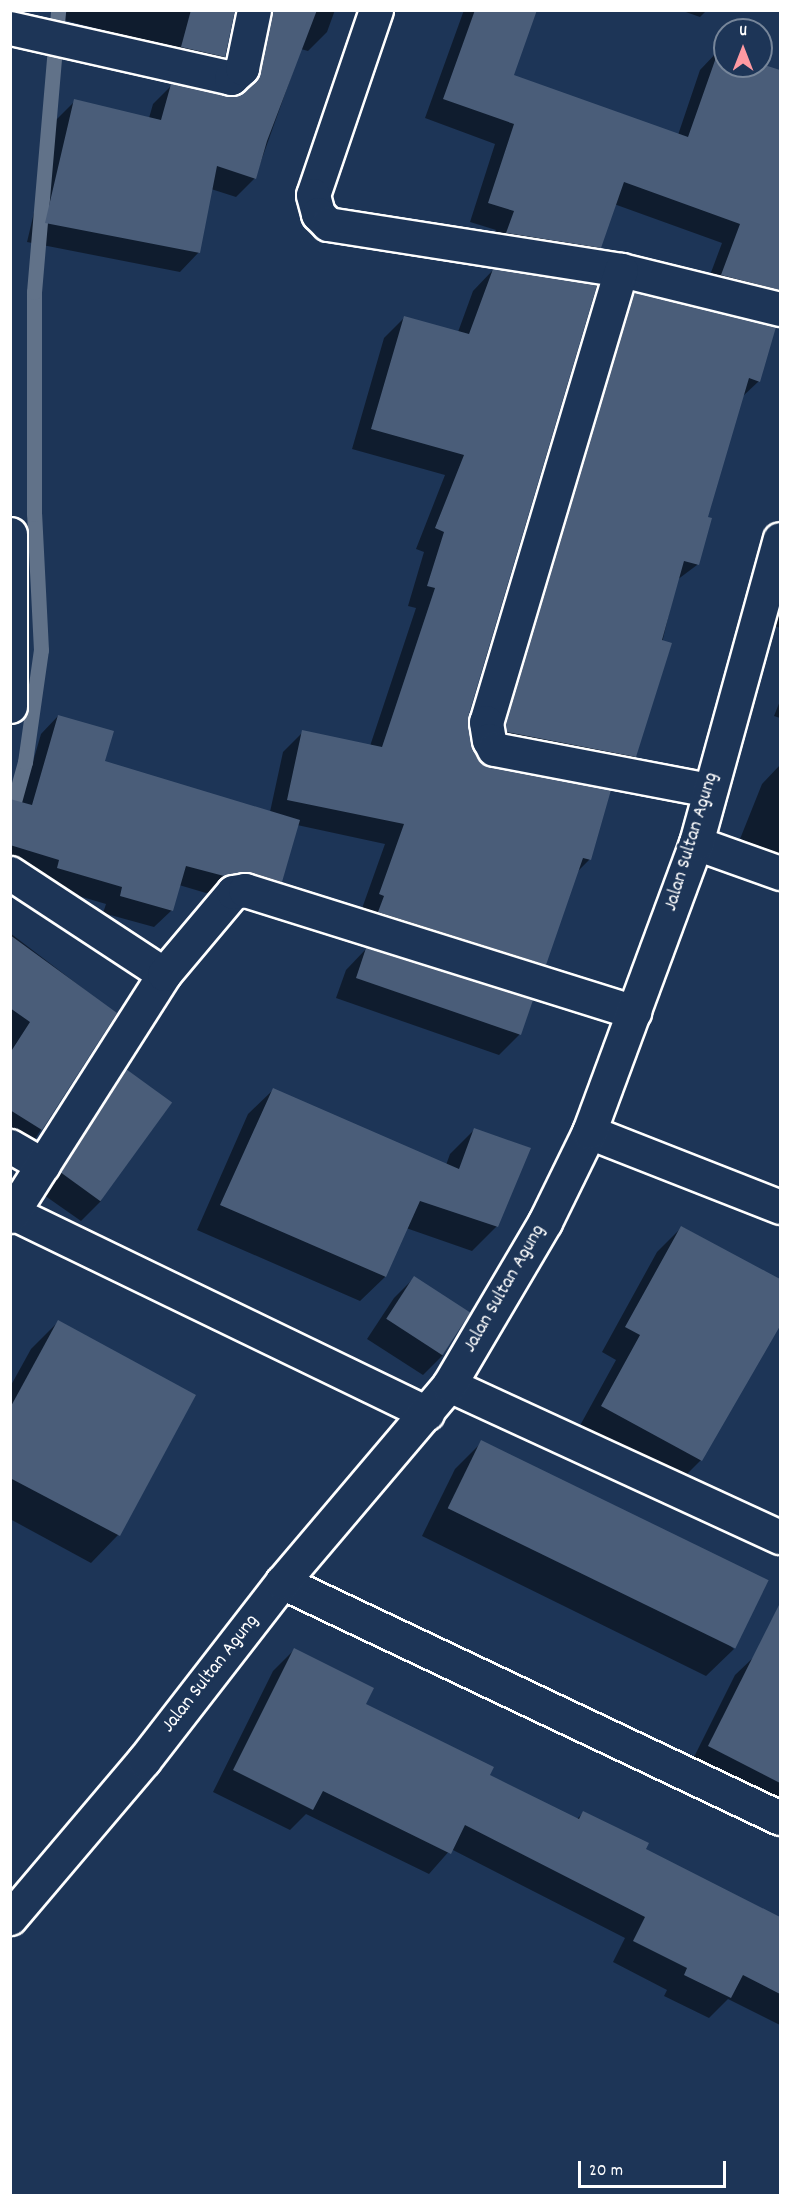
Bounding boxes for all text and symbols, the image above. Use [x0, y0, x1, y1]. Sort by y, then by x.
north arrow [713, 18, 773, 78]
text: U [739, 20, 747, 43]
street label: Jalan Sultan Agung [660, 770, 724, 914]
street label: Jalan Sultan Agung [459, 1221, 551, 1357]
street label: Jalan Sultan Agung [157, 1610, 265, 1738]
scale bar [581, 2149, 730, 2187]
text: 20 m [589, 2159, 623, 2184]

